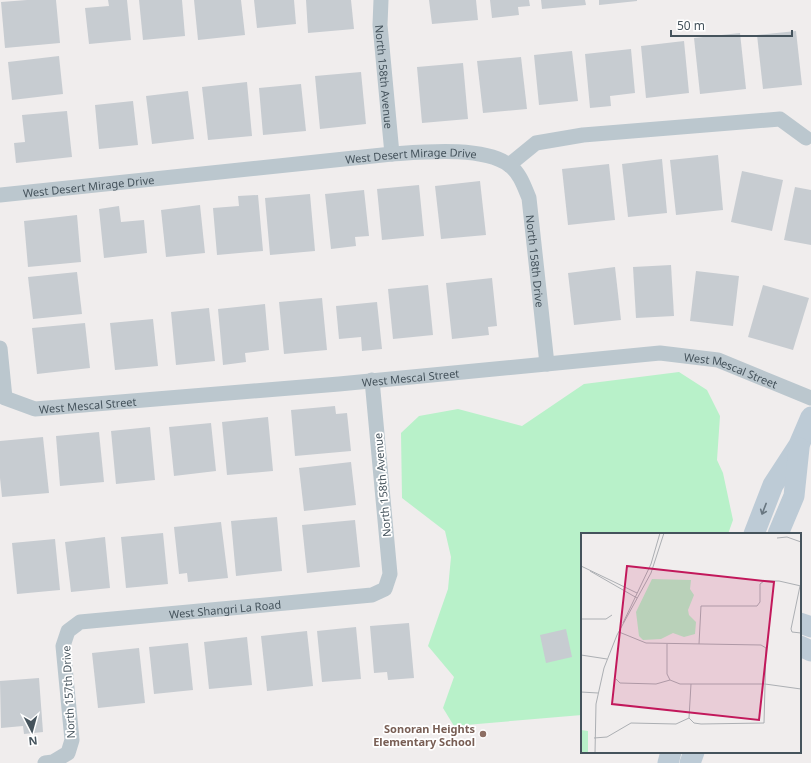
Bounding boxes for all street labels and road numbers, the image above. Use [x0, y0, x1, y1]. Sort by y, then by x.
street label: North 158th Avenue [373, 24, 397, 129]
street label: West Desert Mirage Drive [344, 144, 478, 166]
street label: West Desert Mirage Drive [22, 171, 155, 200]
street label: North 158th Drive [523, 214, 548, 308]
street label: West Mescal Street [683, 348, 780, 391]
street label: West Mescal Street [361, 365, 460, 389]
street label: West Mescal Street [38, 393, 137, 416]
street label: North 158th Avenue [370, 432, 394, 538]
street label: West Shangri La Road [168, 596, 282, 621]
street label: North 157th Drive [58, 645, 78, 739]

